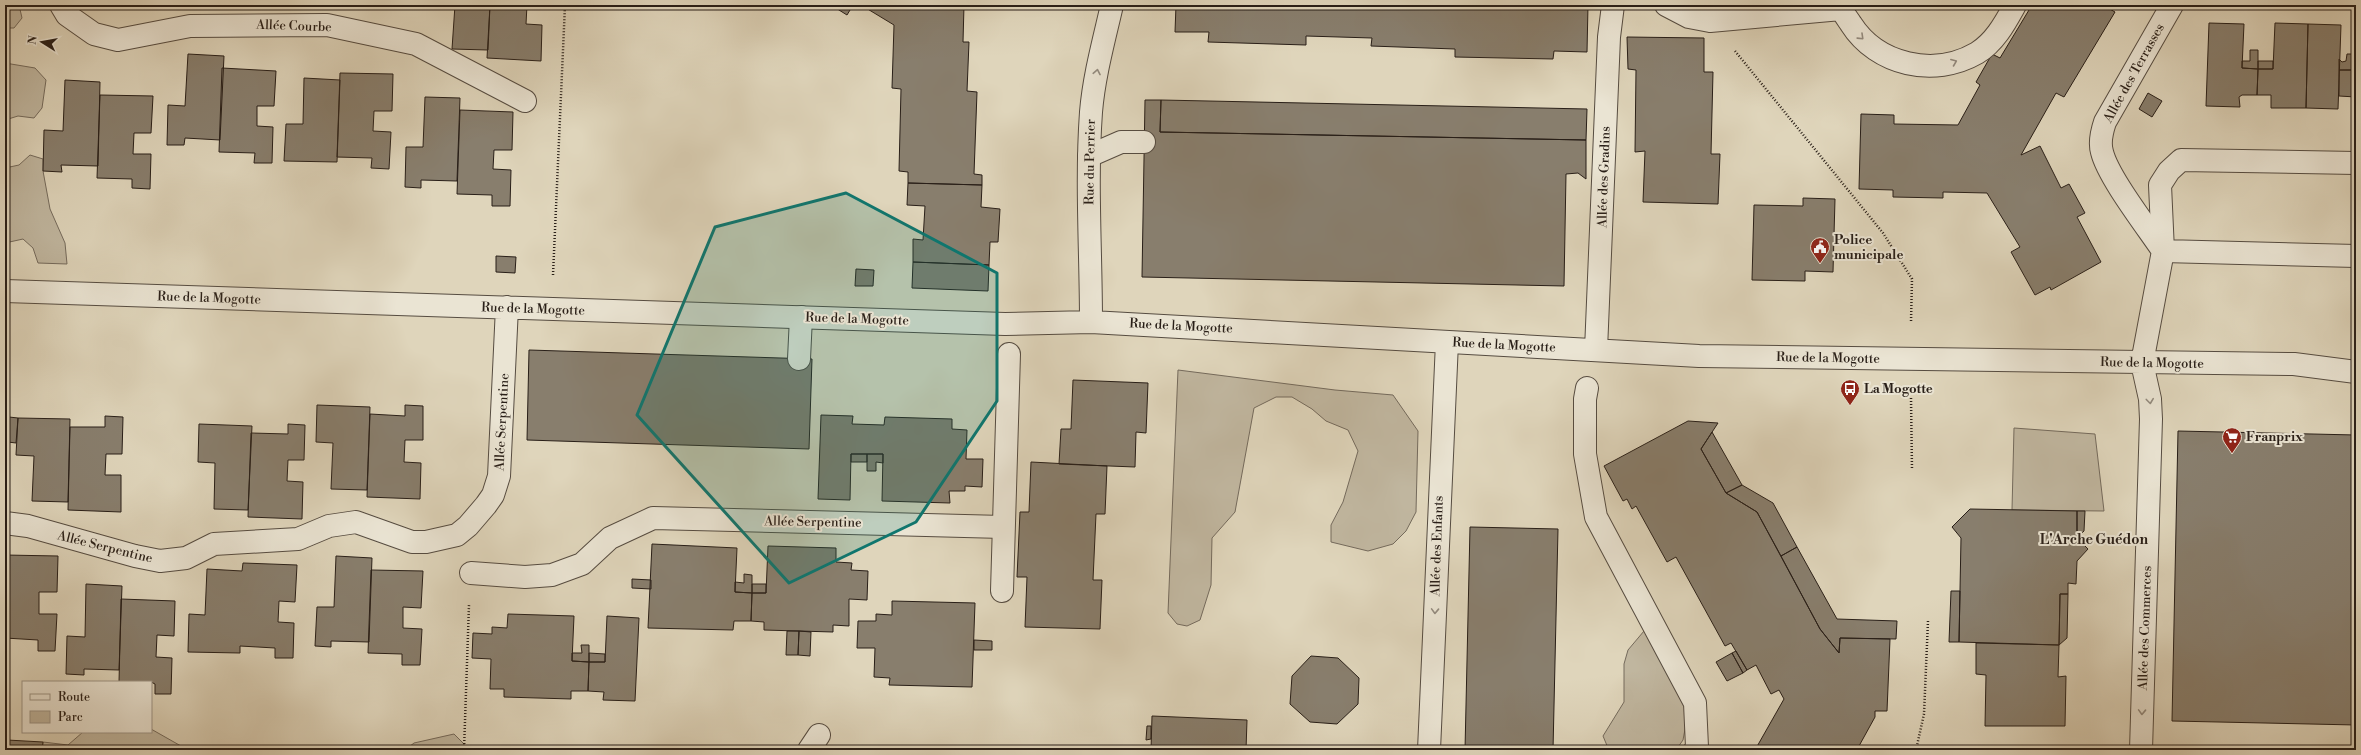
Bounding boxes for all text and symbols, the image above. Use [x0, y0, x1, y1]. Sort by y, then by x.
street label: Allée Courbe [255, 17, 332, 35]
street label: Allée des Terrasses [2100, 20, 2168, 126]
north arrow [22, 22, 62, 62]
one-way arrow [1856, 33, 1864, 40]
text: N [25, 34, 41, 46]
one-way arrow [1950, 59, 1957, 67]
one-way arrow [1092, 69, 1100, 76]
street label: Rue du Perrier [1081, 119, 1099, 205]
street label: Allée des Gradins [1594, 126, 1614, 229]
place label: Police municipale [1834, 232, 1903, 263]
public building icon: Police municipale [1809, 236, 1831, 264]
street label: Rue de la Mogotte [157, 288, 262, 308]
street label: Rue de la Mogotte [481, 299, 586, 319]
street label: Rue de la Mogotte [805, 309, 910, 329]
street label: Rue de la Mogotte [1129, 315, 1234, 337]
street label: Rue de la Mogotte [1452, 334, 1557, 356]
street label: Rue de la Mogotte [1776, 349, 1880, 367]
street label: Rue de la Mogotte [2100, 354, 2204, 372]
street label: Allée Serpentine [491, 372, 513, 472]
bus stop icon: La Mogotte [1839, 378, 1861, 406]
place label: La Mogotte [1864, 381, 1933, 397]
one-way arrow [2145, 398, 2154, 404]
supermarket icon: Franprix [2221, 426, 2243, 454]
place label: Franprix [2246, 429, 2303, 445]
street label: Allée des Enfants [1427, 495, 1447, 598]
street label: Allée Serpentine [763, 513, 862, 531]
street label: Allée Serpentine [55, 527, 155, 567]
district label: L'Arche Guédon [2040, 531, 2149, 549]
street label: Allée des Commerces [2135, 565, 2155, 692]
one-way arrow [1430, 608, 1439, 614]
legend [22, 681, 152, 733]
text: Route [58, 690, 90, 705]
one-way arrow [2138, 709, 2147, 715]
text: Parc [58, 710, 83, 725]

